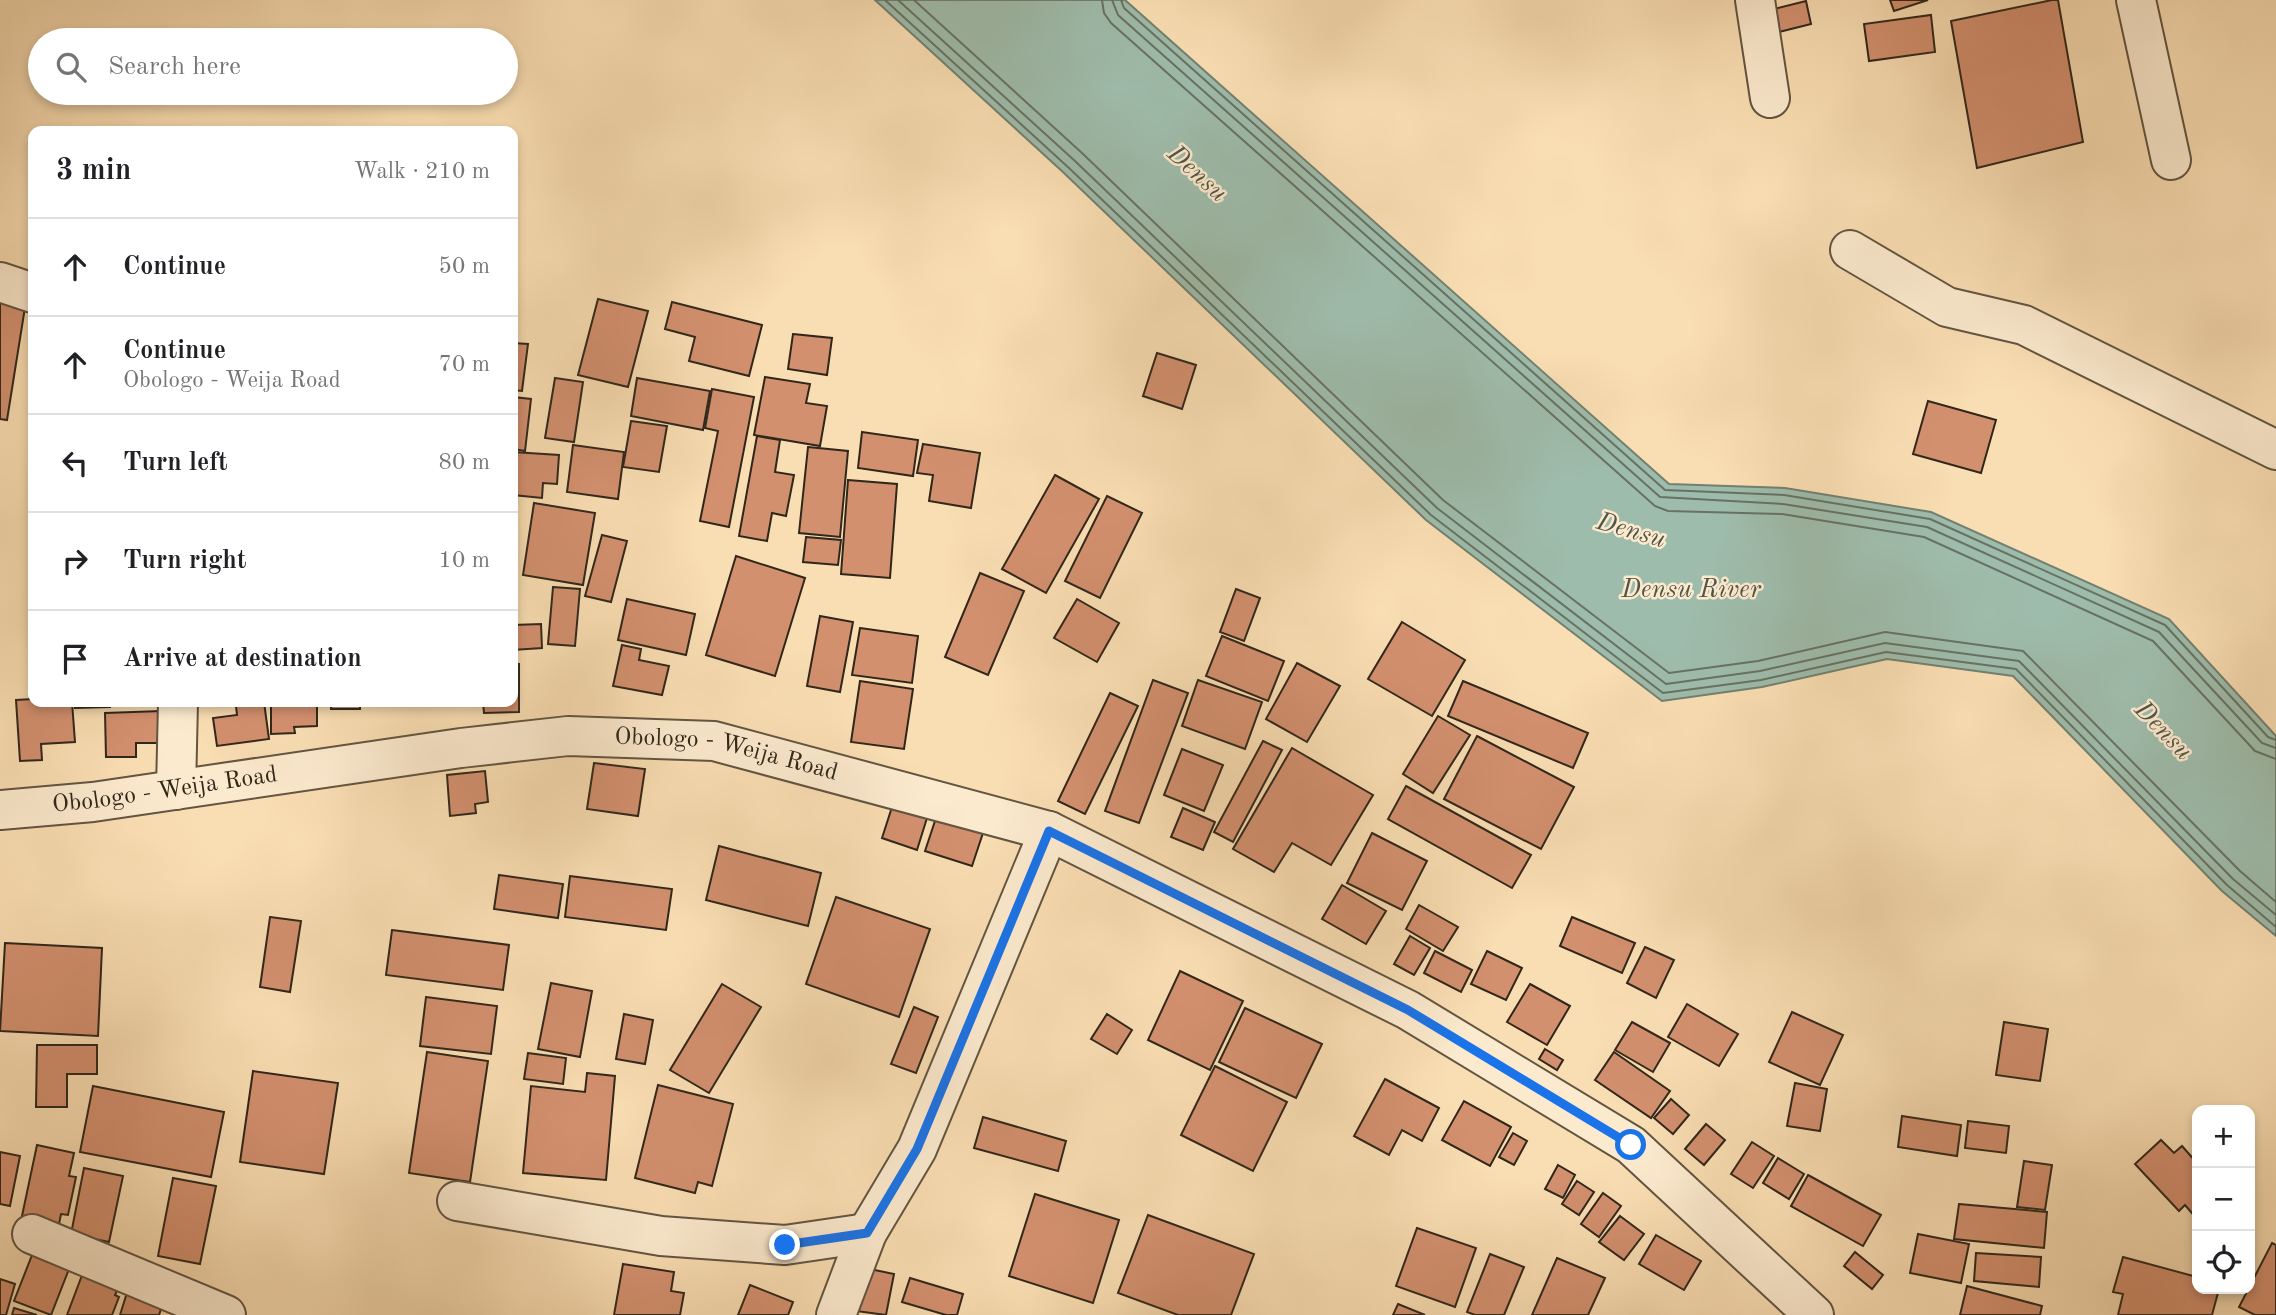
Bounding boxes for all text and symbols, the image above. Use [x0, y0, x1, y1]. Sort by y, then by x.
search box [28, 28, 518, 105]
icon: search [52, 48, 90, 86]
text: Search here [108, 54, 241, 80]
water label: Densu [1161, 140, 1232, 207]
text: 3 min [56, 156, 131, 186]
text: Walk · 210 m [354, 160, 490, 183]
icon: ahead [56, 248, 94, 286]
text: Continue [123, 254, 226, 280]
text: 50 m [439, 255, 490, 278]
text: Continue [123, 338, 226, 364]
icon: ahead [56, 346, 94, 384]
text: 70 m [439, 353, 490, 376]
text: Obologo - Weija Road [123, 369, 341, 392]
icon: left [56, 444, 94, 482]
text: Turn left [123, 450, 228, 476]
text: 80 m [439, 451, 490, 474]
water label: Densu [1592, 508, 1669, 553]
icon: right [56, 542, 94, 580]
text: Turn right [123, 548, 246, 574]
text: 10 m [439, 549, 490, 572]
water label: Densu River [1620, 577, 1762, 603]
icon: arrive [56, 640, 94, 678]
text: Arrive at destination [123, 646, 362, 672]
water label: Densu [2128, 696, 2197, 766]
street label: Obologo - Weija Road [614, 726, 840, 786]
street label: Obologo - Weija Road [51, 763, 279, 817]
map controls [2192, 1105, 2255, 1294]
button: + [2192, 1105, 2255, 1168]
route start [1615, 1129, 1646, 1160]
button: − [2192, 1168, 2255, 1231]
route end [769, 1229, 800, 1260]
button: locate [2192, 1231, 2255, 1294]

